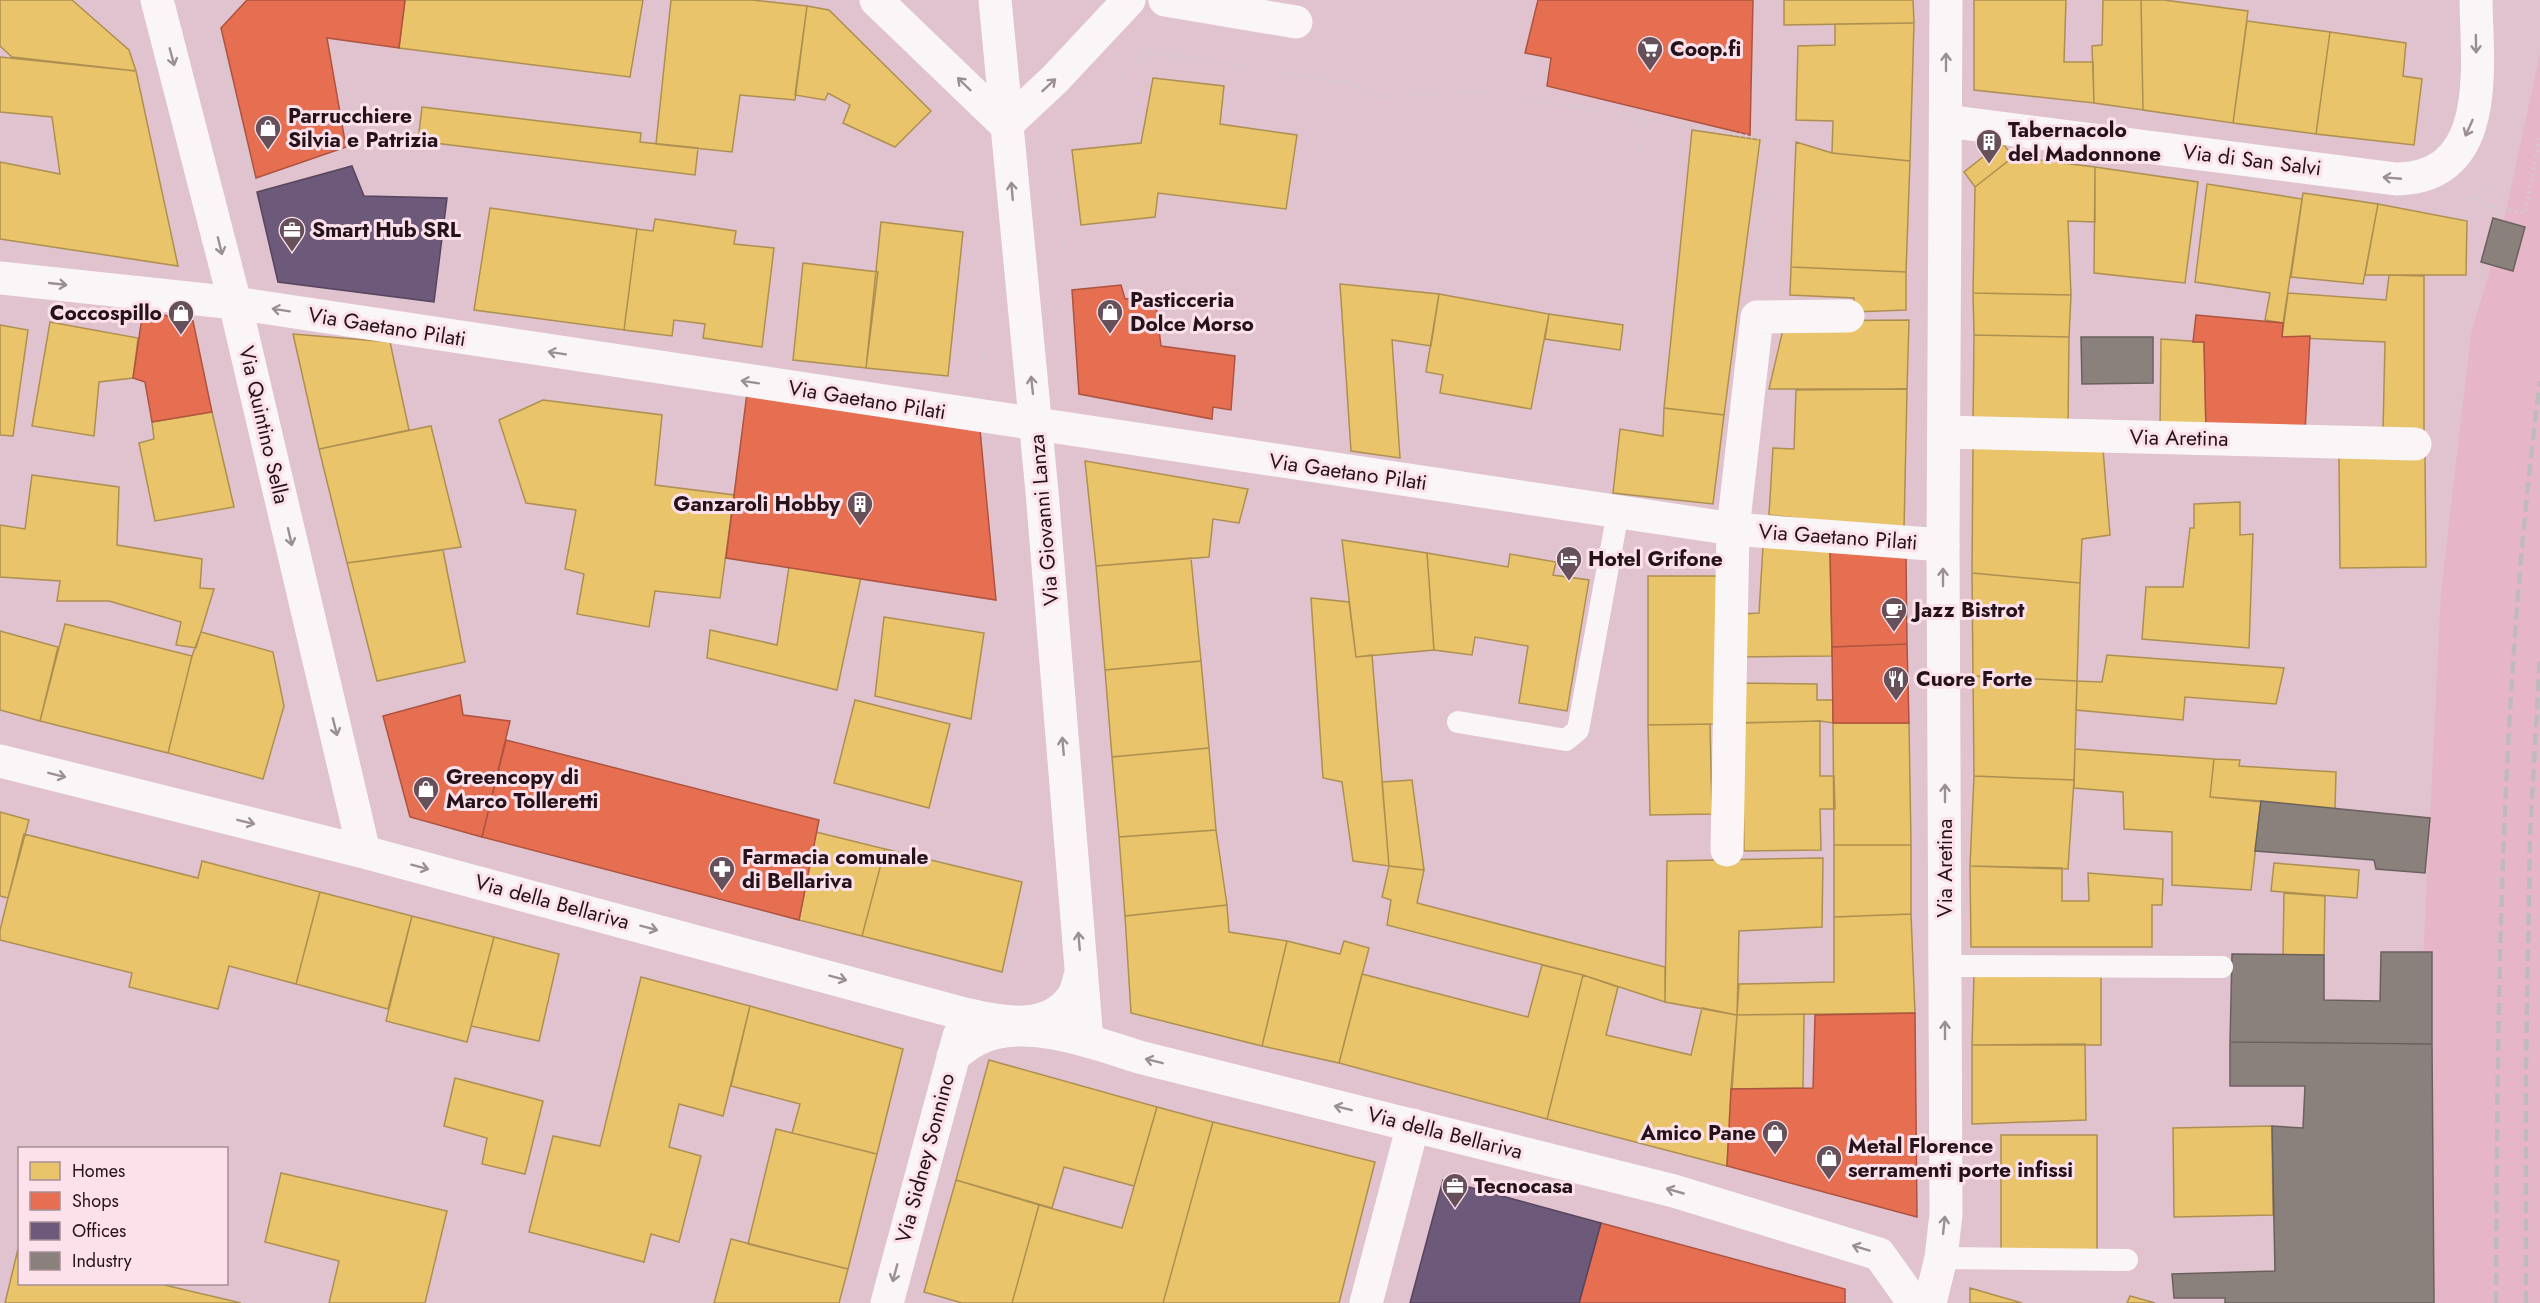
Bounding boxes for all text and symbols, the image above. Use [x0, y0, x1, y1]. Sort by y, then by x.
one-way arrow [2470, 33, 2482, 53]
supermarket icon: Coop.fi [1635, 34, 1665, 72]
place label: Coop.fi [1670, 34, 1741, 64]
one-way arrow [167, 47, 179, 66]
one-way arrow [1940, 53, 1952, 73]
one-way arrow [956, 77, 971, 92]
one-way arrow [1041, 78, 1056, 92]
place label: Parrucchiere Silvia e Patrizia [288, 101, 438, 155]
shop icon: Parrucchiere Silvia e Patrizia [253, 113, 283, 151]
place label: Tabernacolo del Madonnone [2008, 115, 2161, 169]
one-way arrow [2462, 118, 2474, 136]
building icon: Tabernacolo del Madonnone [1974, 127, 2004, 165]
street label: Via di San Salvi [2181, 137, 2323, 183]
one-way arrow [2382, 172, 2402, 183]
one-way arrow [1006, 181, 1017, 201]
office icon: Smart Hub SRL [277, 215, 307, 253]
place label: Smart Hub SRL [312, 215, 461, 245]
one-way arrow [215, 236, 227, 255]
one-way arrow [48, 279, 68, 290]
place label: Pasticceria Dolce Morso [1130, 285, 1254, 339]
shop icon: Pasticceria Dolce Morso [1095, 297, 1125, 335]
place label: Coccospillo [50, 298, 162, 328]
shop icon: Coccospillo [166, 298, 196, 336]
street label: Via Gaetano Pilati [306, 300, 468, 354]
one-way arrow [272, 305, 291, 316]
street label: Via Quintino Sella [231, 343, 297, 507]
one-way arrow [547, 347, 567, 358]
street label: Via Gaetano Pilati [786, 373, 948, 427]
one-way arrow [1026, 375, 1037, 395]
one-way arrow [740, 376, 760, 387]
street label: Via Aretina [2129, 422, 2229, 454]
street label: Via Giovanni Lanza [1022, 433, 1066, 607]
street label: Via Gaetano Pilati [1267, 446, 1429, 498]
place label: Ganzaroli Hobby [673, 489, 841, 519]
building icon: Ganzaroli Hobby [845, 489, 875, 527]
street label: Via Gaetano Pilati [1758, 516, 1918, 558]
one-way arrow [285, 527, 296, 547]
hotel icon: Hotel Grifone [1554, 544, 1584, 582]
place label: Hotel Grifone [1588, 544, 1723, 574]
one-way arrow [1937, 568, 1949, 588]
cafe icon: Jazz Bistrot [1879, 595, 1909, 633]
place label: Jazz Bistrot [1910, 595, 2025, 625]
restaurant icon: Cuore Forte [1881, 664, 1911, 702]
place label: Cuore Forte [1916, 664, 2033, 694]
one-way arrow [330, 717, 342, 736]
one-way arrow [1057, 737, 1068, 757]
place label: Greencopy di Marco Tolleretti [446, 762, 598, 816]
one-way arrow [47, 770, 66, 782]
shop icon: Greencopy di Marco Tolleretti [411, 774, 441, 812]
one-way arrow [1939, 784, 1951, 804]
one-way arrow [236, 817, 255, 829]
street label: Via Aretina [1930, 819, 1960, 917]
place label: Farmacia comunale di Bellariva [742, 842, 928, 896]
pharmacy icon: Farmacia comunale di Bellariva [707, 854, 737, 892]
one-way arrow [411, 862, 430, 873]
street label: Via della Bellariva [471, 867, 633, 937]
one-way arrow [640, 923, 659, 934]
one-way arrow [1073, 931, 1084, 951]
one-way arrow [828, 973, 847, 985]
one-way arrow [1939, 1021, 1951, 1041]
one-way arrow [1144, 1054, 1163, 1066]
street label: Via Sidney Sonnino [888, 1070, 962, 1246]
street label: Via della Bellariva [1364, 1099, 1526, 1167]
one-way arrow [1334, 1101, 1353, 1113]
place label: Amico Pane [1640, 1118, 1756, 1148]
shop icon: Amico Pane [1760, 1118, 1790, 1156]
place label: Metal Florence serramenti porte infissi [1848, 1131, 2073, 1185]
shop icon: Metal Florence serramenti porte infissi [1814, 1143, 1844, 1181]
legend [18, 1147, 228, 1285]
text: Homes [72, 1158, 125, 1184]
office icon: Tecnocasa [1440, 1171, 1470, 1209]
place label: Tecnocasa [1474, 1171, 1573, 1201]
one-way arrow [1665, 1185, 1684, 1196]
text: Shops [72, 1188, 119, 1214]
one-way arrow [1939, 1216, 1950, 1236]
text: Offices [72, 1218, 126, 1244]
one-way arrow [1852, 1242, 1871, 1253]
text: Industry [72, 1248, 132, 1274]
one-way arrow [888, 1263, 900, 1282]

